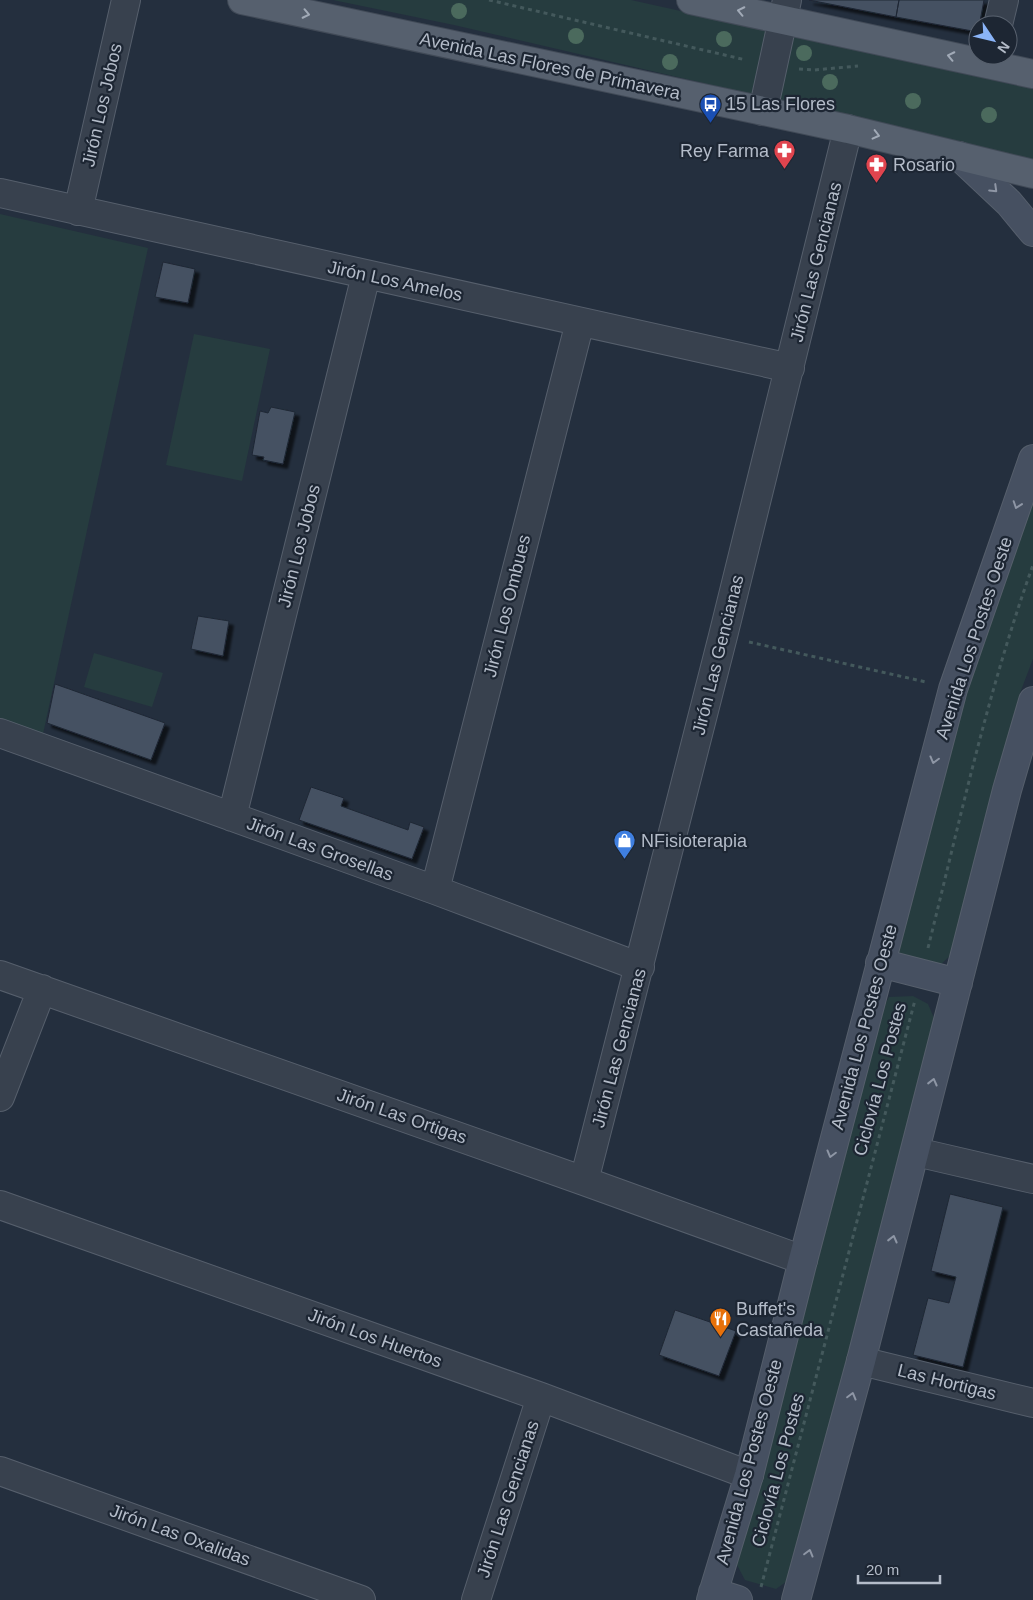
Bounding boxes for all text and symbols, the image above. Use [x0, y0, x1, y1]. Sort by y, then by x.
one-way arrow [737, 6, 746, 17]
one-way arrow [302, 8, 311, 19]
north arrow [968, 15, 1018, 65]
street label: Avenida Las Flores de Primavera [418, 29, 683, 104]
text: N [994, 39, 1013, 56]
street label: Jirón Los Jobos [78, 41, 126, 169]
one-way arrow [947, 52, 956, 62]
bus stop icon: 15 Las Flores [698, 92, 722, 123]
place label: 15 Las Flores [726, 94, 835, 114]
one-way arrow [871, 130, 879, 140]
pharmacy icon: Rey Farma [773, 139, 797, 170]
place label: Rey Farma [680, 141, 770, 161]
pharmacy icon: Rosario [865, 153, 889, 184]
place label: Rosario [893, 155, 955, 175]
street label: Jirón Las Gencianas [786, 180, 846, 344]
one-way arrow [988, 183, 997, 192]
street label: Jirón Los Amelos [326, 257, 464, 305]
street label: Jirón Los Jobos [274, 482, 324, 610]
one-way arrow [1013, 501, 1023, 509]
street label: Jirón Los Ombues [480, 533, 534, 679]
street label: Avenida Los Postes Oeste [932, 534, 1016, 742]
street label: Jirón Las Gencianas [688, 573, 748, 737]
one-way arrow [930, 755, 940, 763]
street label: Jirón Las Grosellas [244, 813, 396, 885]
shop icon: NFisioterapia [613, 829, 637, 860]
place label: NFisioterapia [641, 831, 748, 851]
street label: Avenida Los Postes Oeste [827, 922, 901, 1132]
street label: Jirón Las Gencianas [588, 966, 650, 1130]
street label: Ciclovía Los Postes [850, 1000, 910, 1158]
one-way arrow [927, 1077, 938, 1086]
street label: Jirón Las Ortigas [334, 1084, 470, 1148]
one-way arrow [826, 1149, 836, 1157]
one-way arrow [887, 1235, 898, 1243]
place label: Buffet's Castañeda [736, 1299, 824, 1340]
street label: Jirón Los Huertos [305, 1304, 445, 1372]
restaurant icon: Buffet's Castañeda [708, 1307, 732, 1338]
street label: Avenida Los Postes Oeste [712, 1357, 786, 1567]
street label: Las Hortigas [896, 1360, 998, 1404]
street label: Ciclovía Los Postes [748, 1391, 808, 1549]
one-way arrow [846, 1392, 857, 1401]
street label: Jirón Las Gencianas [473, 1418, 543, 1580]
street label: Jirón Las Oxalidas [107, 1500, 253, 1570]
one-way arrow [803, 1549, 814, 1557]
scale bar [858, 1552, 940, 1584]
text: 20 m [866, 1561, 899, 1578]

